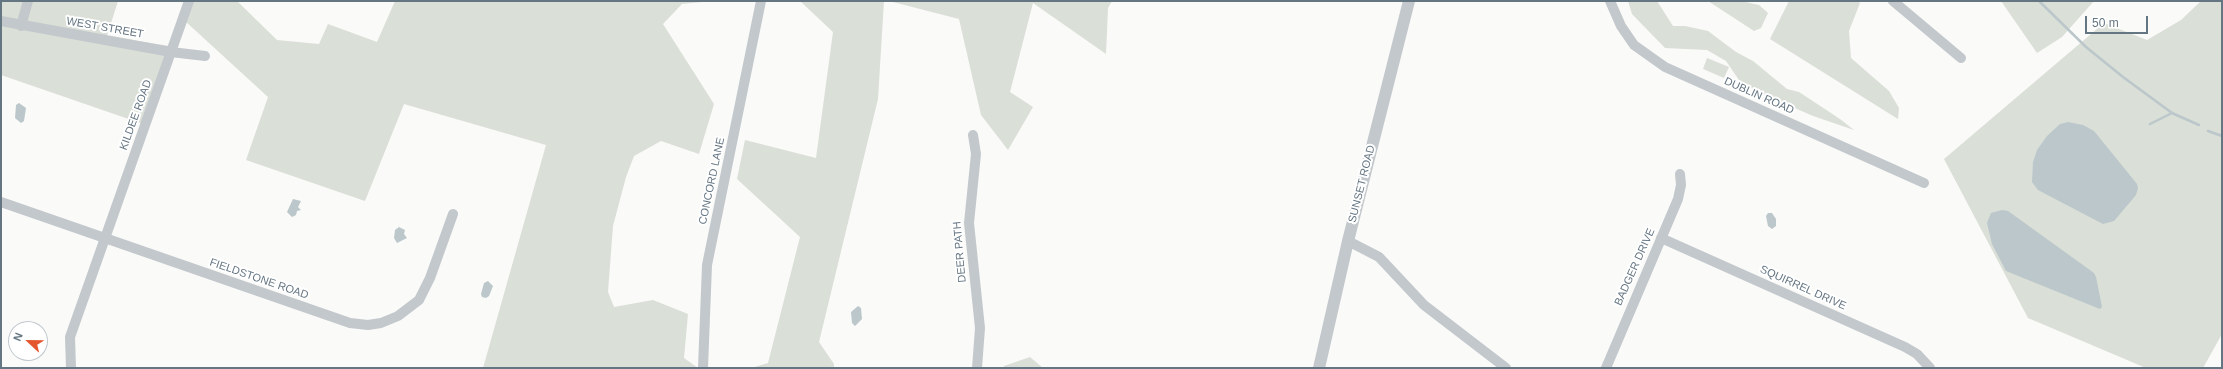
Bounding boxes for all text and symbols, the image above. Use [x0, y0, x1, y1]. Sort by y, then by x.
scale bar [2087, 8, 2150, 34]
street label: WEST STREET [65, 15, 145, 41]
text: 50 m [2092, 16, 2119, 30]
street label: DUBLIN ROAD [1722, 75, 1796, 117]
street label: KILDEE ROAD [117, 78, 155, 152]
street label: CONCORD LANE [696, 136, 728, 226]
street label: SUNSET ROAD [1346, 144, 1378, 224]
street label: DEER PATH [951, 221, 969, 283]
street label: BADGER DRIVE [1612, 226, 1658, 308]
street label: FIELDSTONE ROAD [208, 256, 310, 302]
street label: SQUIRREL DRIVE [1758, 263, 1848, 313]
north arrow [8, 321, 48, 361]
text: N [11, 331, 25, 343]

